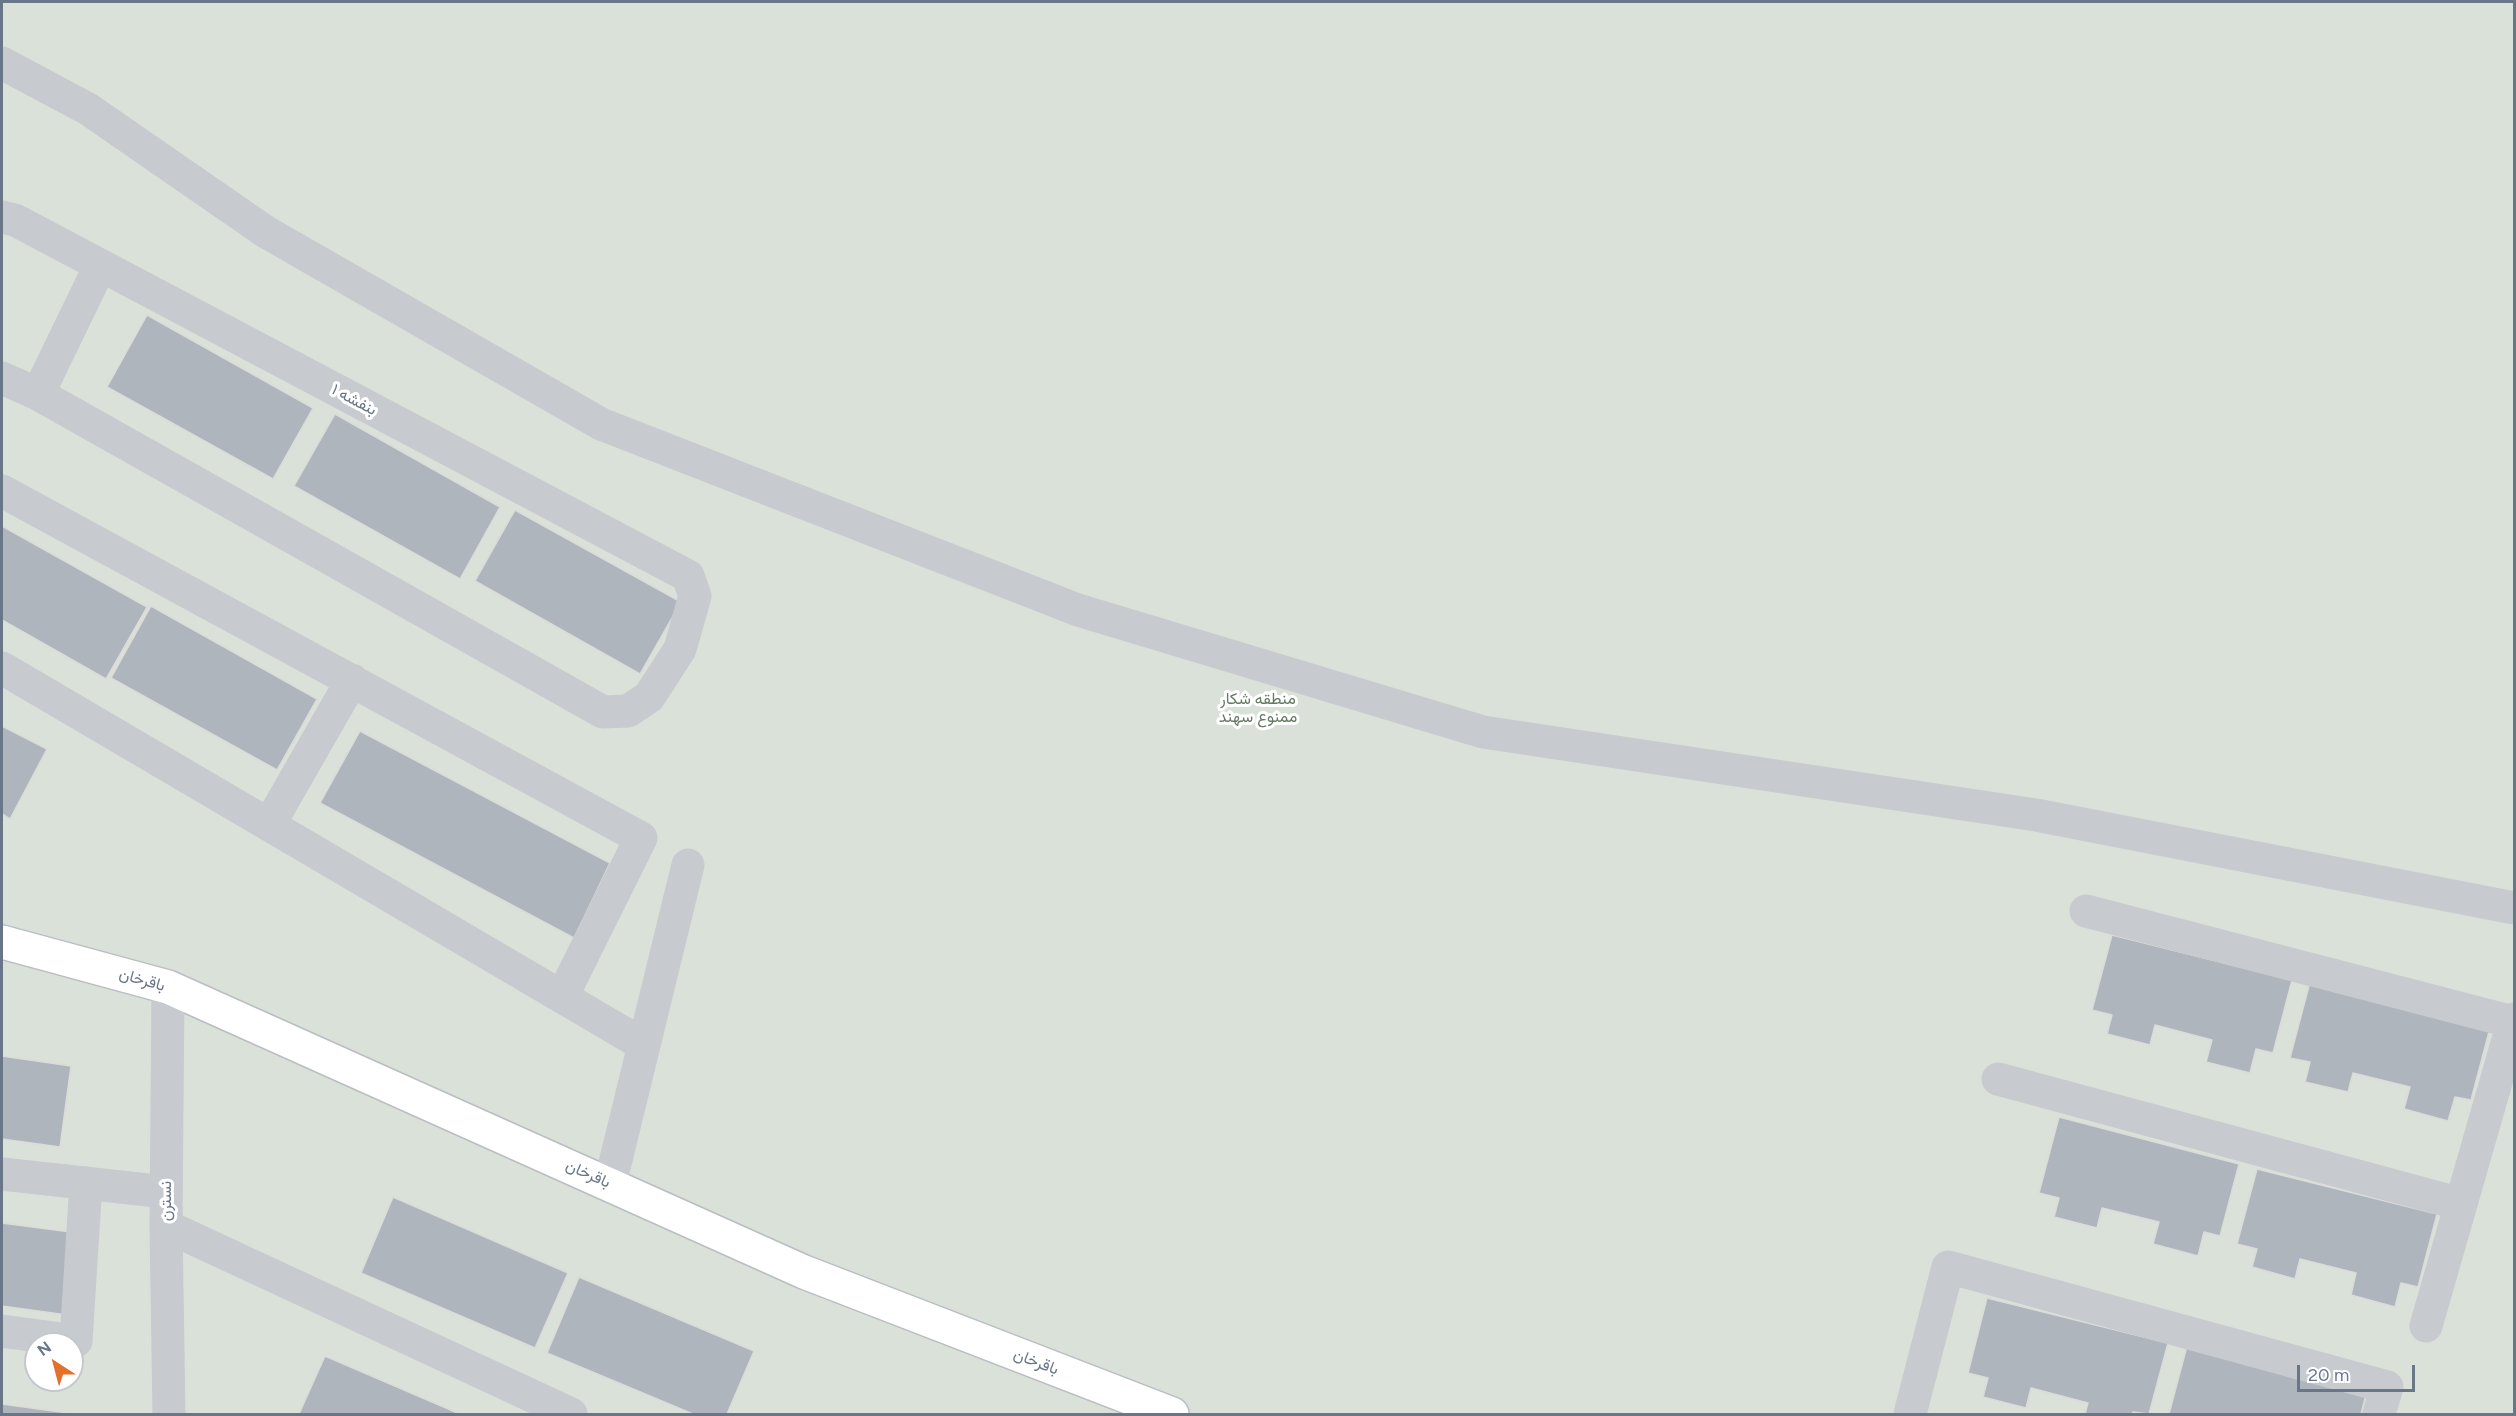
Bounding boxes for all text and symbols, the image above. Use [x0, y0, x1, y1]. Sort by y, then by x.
street label: بنفشه ۱ [328, 380, 380, 420]
park label: منطقه شکار ممنوع سهند [1219, 689, 1297, 727]
street label: باقرخان [117, 964, 167, 996]
street label: باقرخان [563, 1156, 613, 1192]
street label: نسترن [156, 1181, 176, 1221]
north arrow [24, 1332, 84, 1392]
text: N [34, 1337, 55, 1360]
street label: باقرخان [1011, 1345, 1061, 1379]
scale bar [2300, 1353, 2418, 1391]
text: 20 m [2308, 1364, 2349, 1386]

